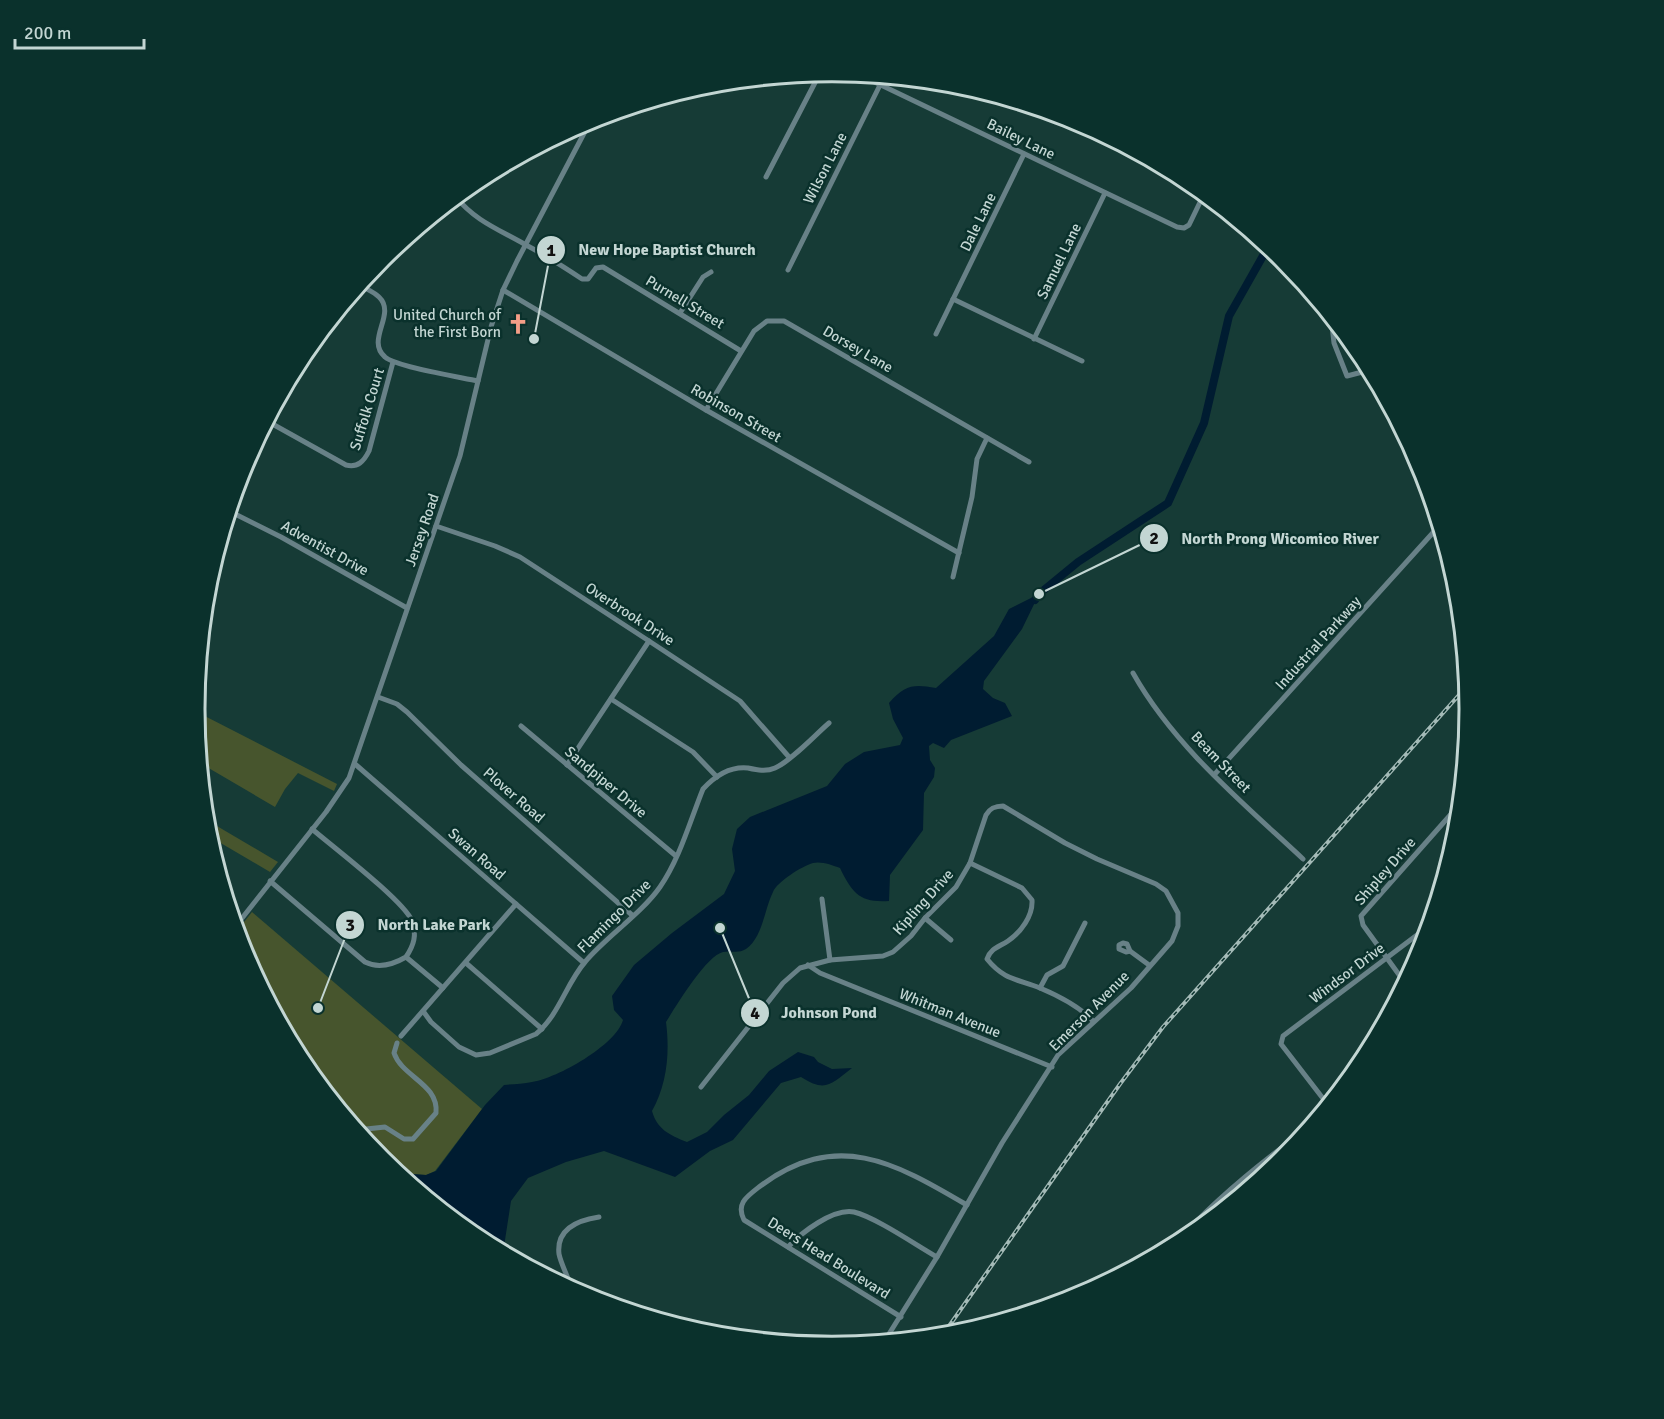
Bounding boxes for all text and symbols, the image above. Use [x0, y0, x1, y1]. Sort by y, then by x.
scale bar [15, 12, 144, 50]
text: 200 m [24, 22, 71, 44]
street label: Bailey Lane [984, 115, 1058, 163]
street label: Wilson Lane [799, 129, 851, 207]
street label: Dale Lane [956, 190, 1000, 254]
street label: Samuel Lane [1033, 220, 1085, 302]
callout: New Hope Baptist Church [536, 233, 768, 267]
text: 1 [546, 239, 556, 261]
text: New Hope Baptist Church [578, 240, 756, 260]
street label: Purnell Street [642, 271, 728, 333]
place label: United Church of the First Born [393, 306, 502, 341]
church icon: United Church of the First Born [506, 312, 530, 336]
street label: Dorsey Lane [820, 322, 896, 376]
street label: Suffolk Court [346, 366, 388, 452]
street label: Robinson Street [687, 380, 785, 446]
street label: Jersey Road [401, 491, 443, 569]
street label: Adventist Drive [278, 517, 372, 579]
callout: North Prong Wicomico River [1139, 521, 1391, 555]
text: 2 [1149, 527, 1159, 549]
text: North Prong Wicomico River [1181, 529, 1379, 549]
street label: Overbrook Drive [582, 579, 678, 649]
street label: Industrial Parkway [1271, 593, 1365, 693]
street label: Beam Street [1187, 728, 1255, 796]
street label: Sandpiper Drive [561, 742, 651, 822]
street label: Plover Road [480, 763, 548, 827]
street label: Swan Road [445, 824, 509, 884]
street label: Shipley Drive [1351, 833, 1419, 909]
street label: Kipling Drive [889, 865, 957, 939]
street label: Flamingo Drive [573, 875, 655, 957]
callout: North Lake Park [335, 908, 502, 942]
text: 3 [345, 914, 355, 936]
text: North Lake Park [378, 915, 491, 935]
street label: Windsor Drive [1306, 939, 1388, 1007]
street label: Emerson Avenue [1045, 967, 1133, 1055]
street label: Whitman Avenue [897, 984, 1003, 1042]
callout: Johnson Pond [740, 996, 889, 1030]
text: 4 [750, 1002, 760, 1024]
text: Johnson Pond [781, 1003, 877, 1023]
street label: Deers Head Boulevard [764, 1213, 894, 1303]

